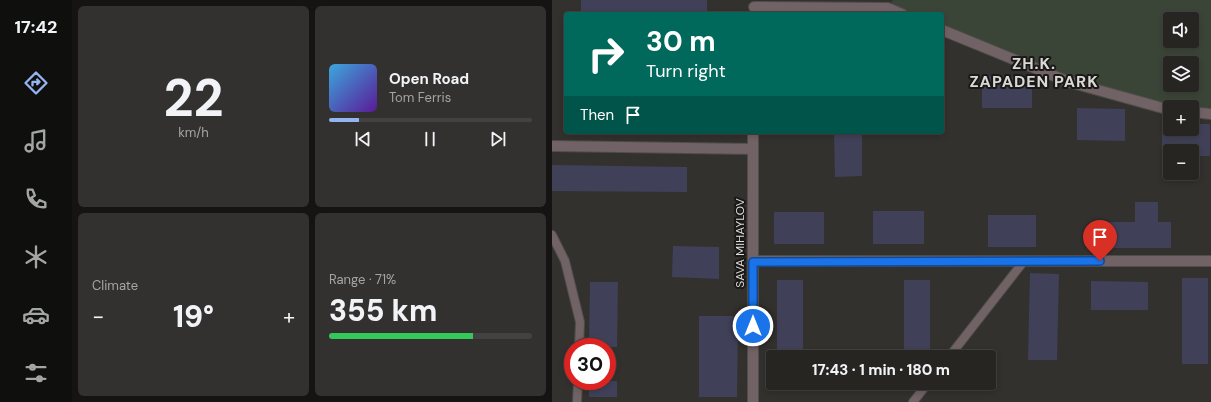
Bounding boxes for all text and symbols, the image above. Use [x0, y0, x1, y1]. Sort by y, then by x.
map controls [1163, 12, 1199, 180]
button: sound [1163, 12, 1199, 48]
text: 17:42 [15, 15, 57, 39]
text: 30 m [646, 23, 716, 60]
icon: right [580, 28, 632, 80]
district label: ZH.K. ZAPADEN PARK [969, 53, 1099, 92]
button: layers [1163, 56, 1199, 92]
text: Turn right [646, 59, 726, 83]
text: 22 [163, 64, 224, 132]
icon: directions [22, 69, 50, 97]
text: Open Road [389, 69, 469, 89]
text: Tom Ferris [389, 89, 451, 106]
button: + [1163, 100, 1199, 136]
icon: arrive [622, 104, 644, 126]
text: Then [580, 105, 614, 125]
text: km/h [178, 124, 209, 141]
icon: music [22, 127, 50, 155]
icon: previous [352, 128, 374, 150]
icon: pause [419, 128, 441, 150]
icon: next [487, 128, 509, 150]
button: − [1163, 144, 1199, 180]
icon: phone [22, 185, 50, 213]
street label: SAVA MIHAYLOV [732, 198, 748, 288]
pin [1083, 220, 1117, 261]
icon: arrive [1089, 226, 1111, 248]
icon: climate [22, 243, 50, 271]
text: Range · 71% [329, 271, 396, 288]
text: Climate [92, 277, 138, 294]
text: 355 km [329, 291, 437, 330]
text: 19° [173, 297, 214, 336]
icon: car [22, 301, 50, 329]
text: − [92, 302, 104, 331]
text: + [283, 302, 295, 331]
position arrow [732, 305, 774, 347]
speed limit sign: 30 [564, 338, 616, 390]
icon: filters [22, 359, 50, 387]
text: 17:43 · 1 min · 180 m [812, 360, 950, 380]

